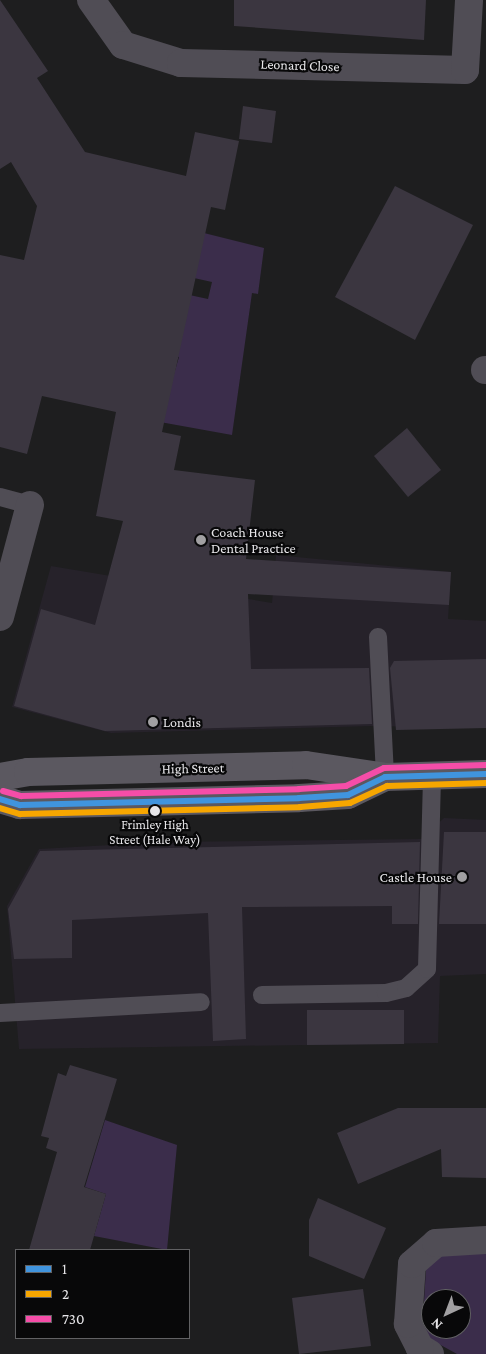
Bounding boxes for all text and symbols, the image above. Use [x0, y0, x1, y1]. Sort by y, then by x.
street label: Leonard Close [260, 55, 340, 75]
place label: Coach House Dental Practice [211, 524, 296, 556]
marker: Coach House Dental Practice [195, 534, 207, 546]
place label: Londis [163, 714, 201, 730]
marker: Londis [147, 716, 159, 728]
street label: High Street [162, 759, 224, 777]
marker: Frimley High Street (Hale Way) [150, 806, 160, 816]
place label: Frimley High Street (Hale Way) [109, 818, 201, 849]
place label: Castle House [380, 869, 452, 885]
marker: Castle House [456, 871, 468, 883]
legend [15, 1249, 190, 1339]
text: 1 [62, 1261, 67, 1277]
text: 2 [62, 1286, 69, 1302]
north arrow [421, 1289, 471, 1339]
text: 730 [62, 1311, 84, 1327]
text: N [428, 1315, 445, 1333]

